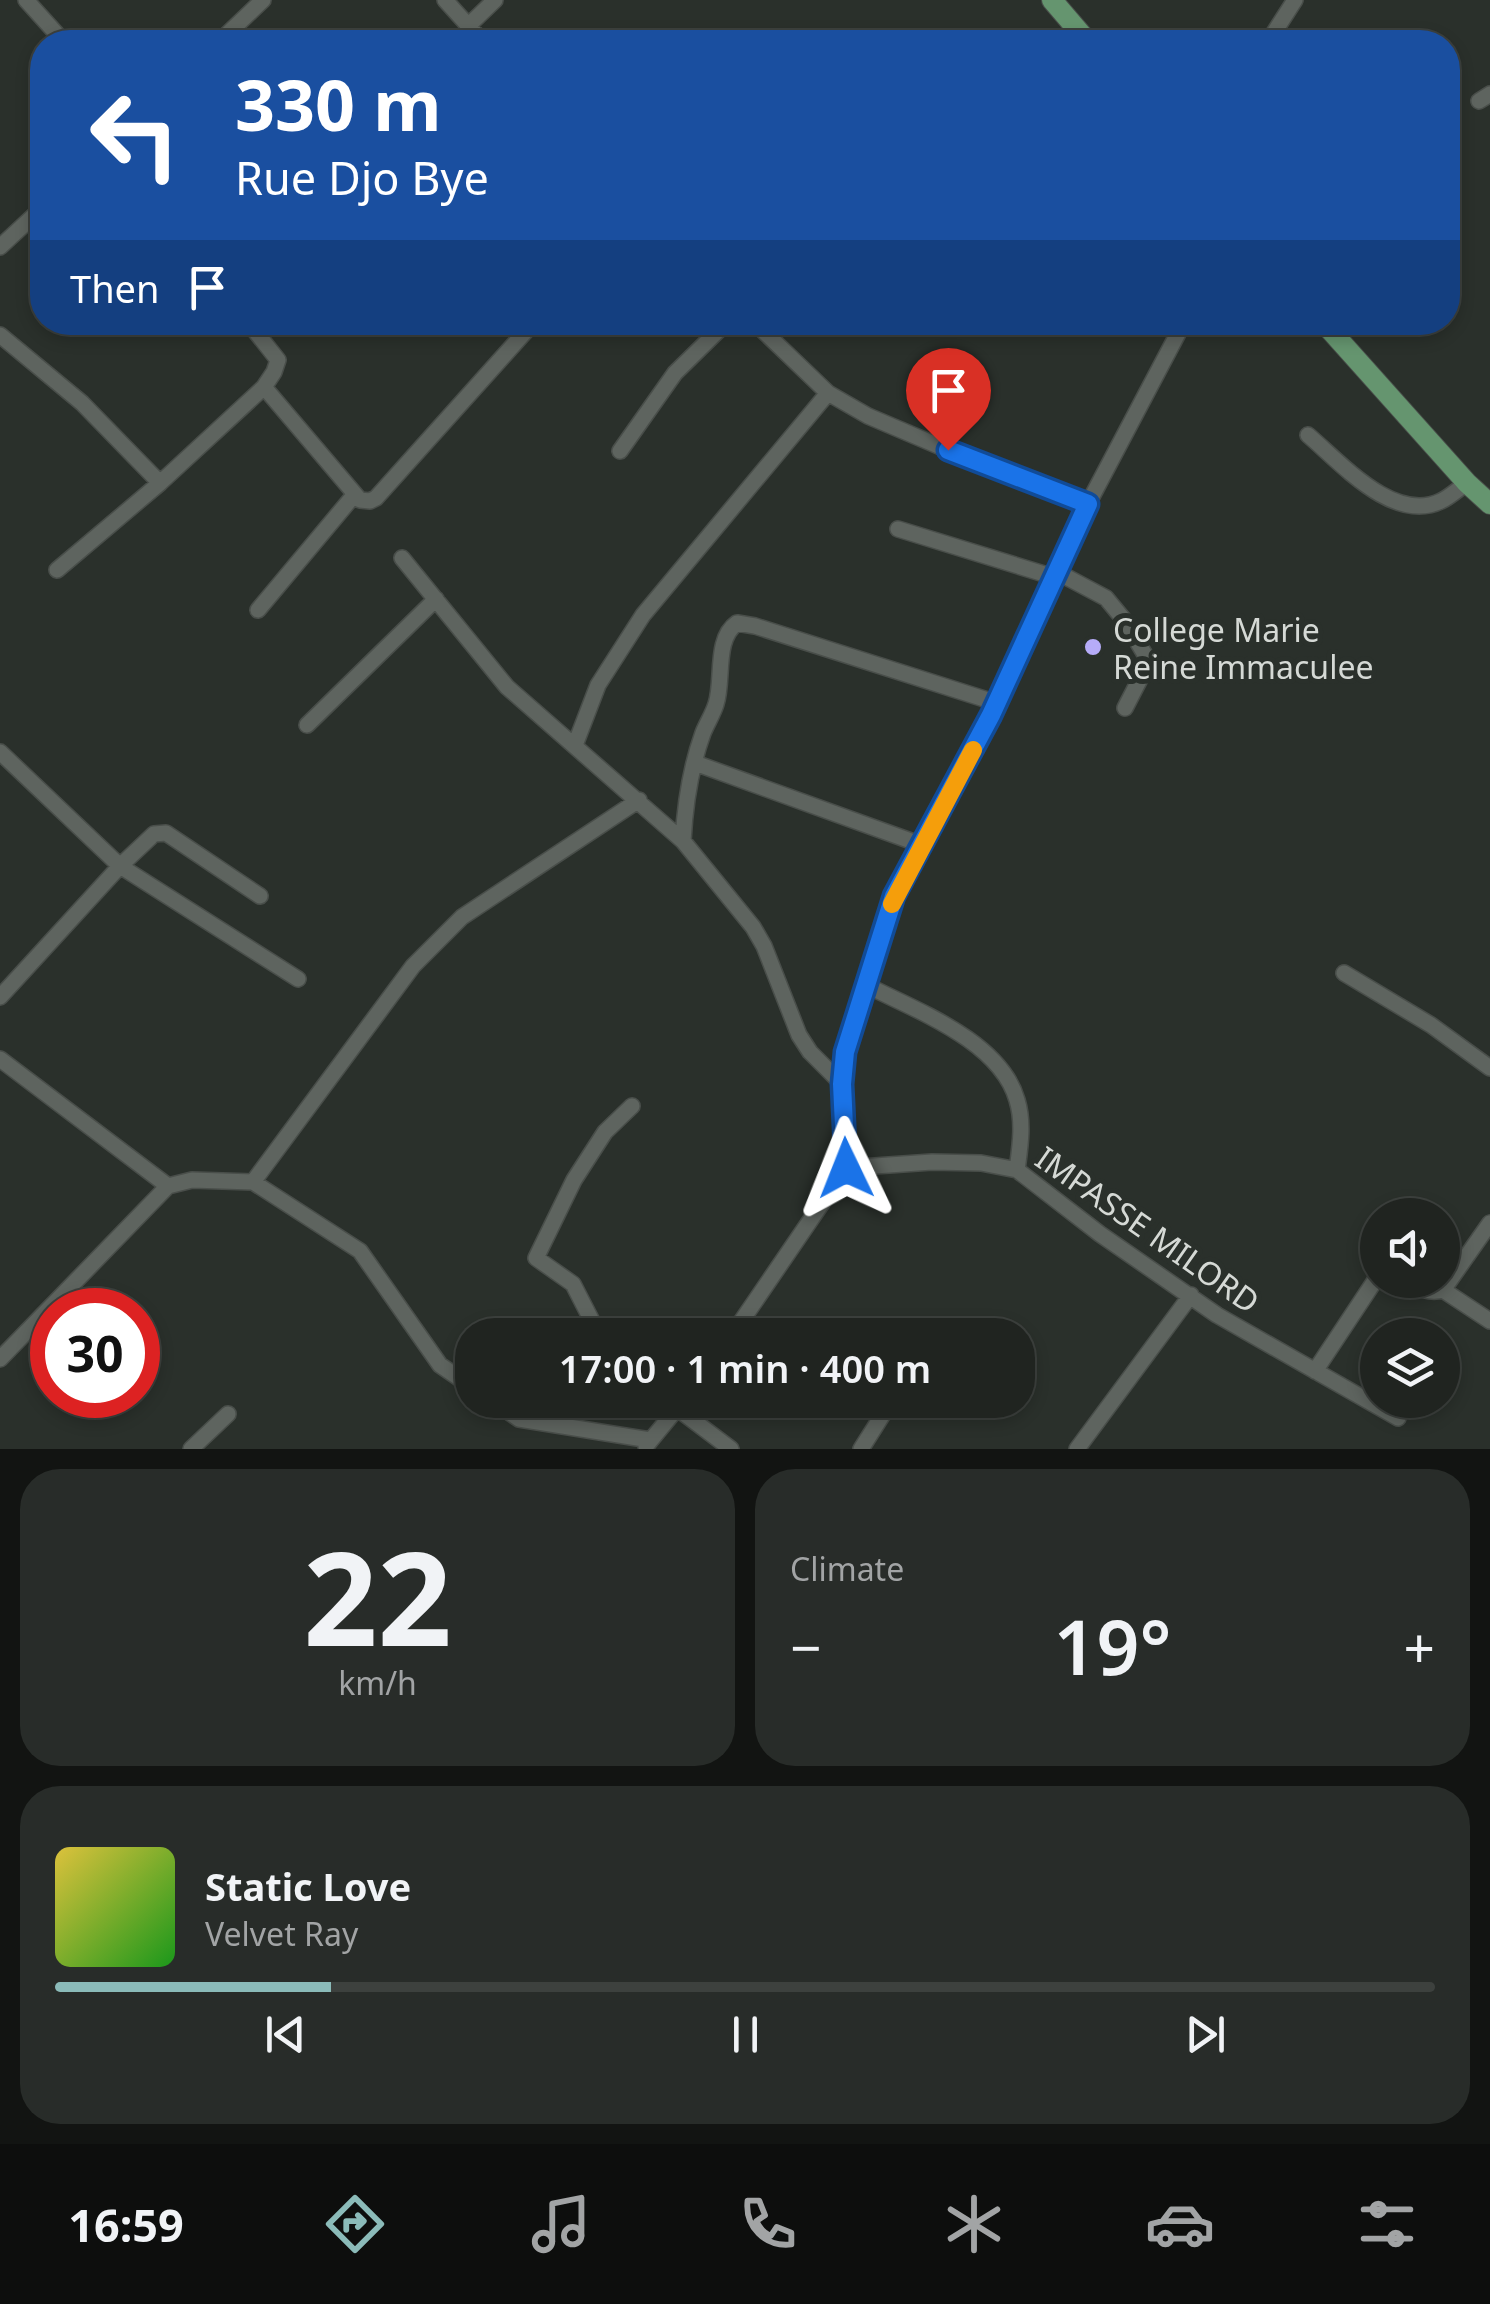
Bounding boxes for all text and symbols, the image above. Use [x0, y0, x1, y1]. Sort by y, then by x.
text: 330 m [235, 56, 442, 152]
icon: left [70, 70, 200, 200]
text: Rue Djo Bye [235, 147, 489, 208]
icon: arrive [180, 260, 235, 315]
text: Then [70, 262, 160, 314]
pin [906, 348, 991, 451]
icon: arrive [921, 363, 976, 418]
place label: College Marie Reine Immaculee [1113, 608, 1373, 688]
marker: College Marie Reine Immaculee [1082, 636, 1104, 658]
position arrow [794, 1116, 898, 1220]
street label: IMPASSE MILORD [1028, 1136, 1268, 1322]
map controls [1360, 1198, 1460, 1418]
button: sound [1360, 1198, 1460, 1298]
speed limit sign: 30 [30, 1288, 160, 1418]
button: layers [1360, 1318, 1460, 1418]
text: 17:00 · 1 min · 400 m [559, 1342, 931, 1394]
text: 22 [303, 1507, 452, 1684]
text: Climate [790, 1547, 904, 1590]
text: 19° [1054, 1595, 1171, 1697]
text: − [790, 1609, 821, 1684]
text: + [1404, 1609, 1435, 1684]
text: km/h [338, 1661, 417, 1704]
text: Static Love [205, 1860, 411, 1912]
text: Velvet Ray [205, 1912, 358, 1955]
icon: previous [258, 2007, 313, 2062]
icon: pause [718, 2007, 773, 2062]
icon: next [1178, 2007, 1233, 2062]
icon: directions [320, 2189, 390, 2259]
icon: music [526, 2189, 596, 2259]
icon: phone [733, 2189, 803, 2259]
icon: climate [939, 2189, 1009, 2259]
icon: car [1145, 2189, 1215, 2259]
icon: filters [1352, 2189, 1422, 2259]
text: 16:59 [68, 2194, 184, 2255]

